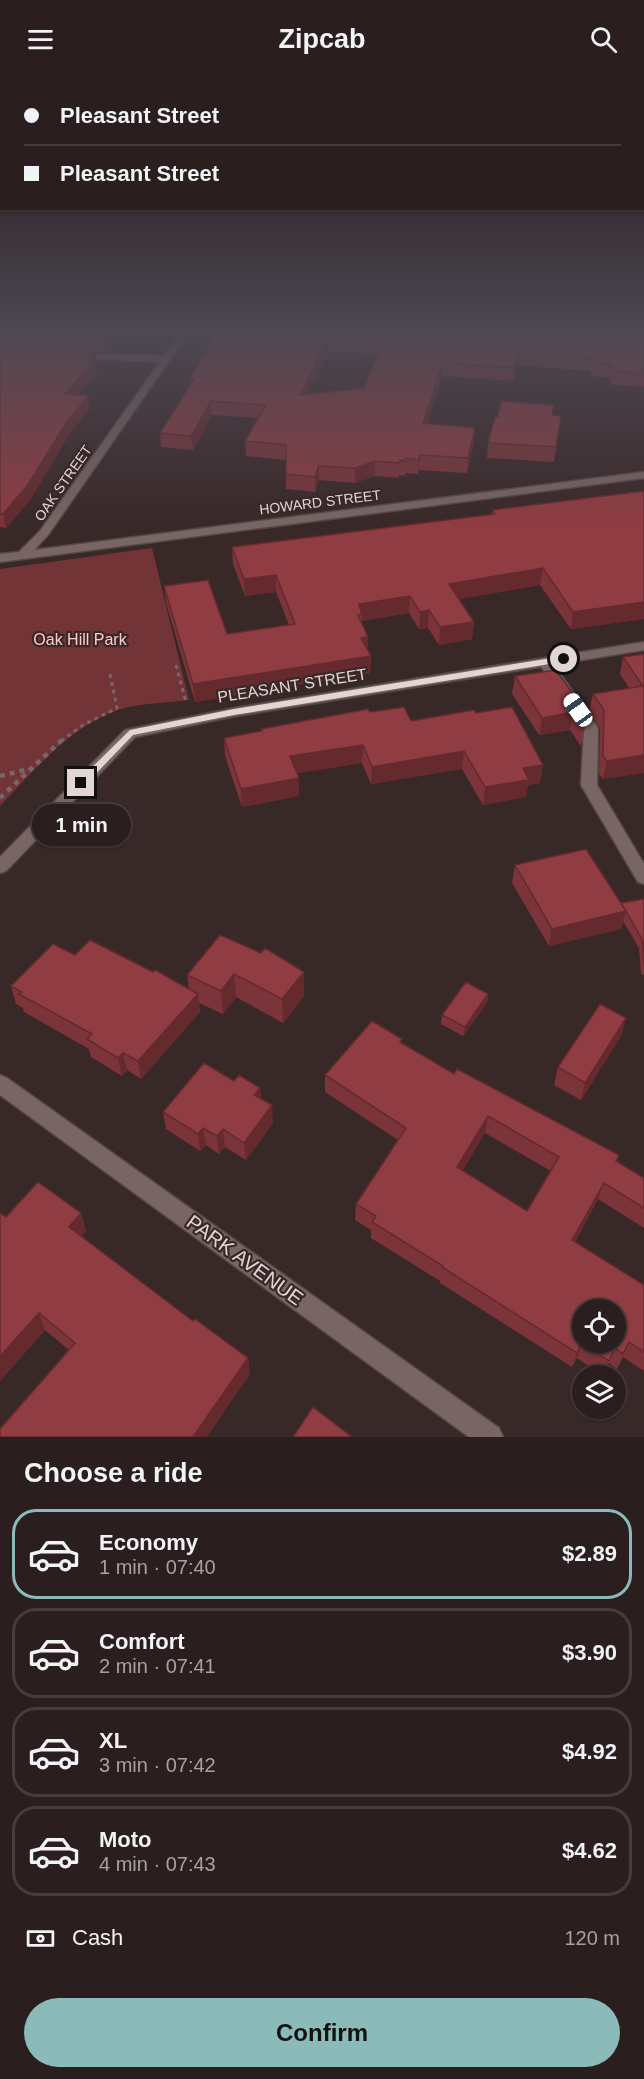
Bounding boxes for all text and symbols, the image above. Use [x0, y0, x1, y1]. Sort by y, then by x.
icon: menu [24, 23, 57, 56]
icon: search [587, 23, 620, 56]
text: Zipcab [278, 24, 366, 54]
text: Pleasant Street [60, 103, 219, 128]
text: Pleasant Street [60, 161, 219, 186]
street label: OAK STREET [31, 442, 95, 524]
street label: HOWARD STREET [258, 487, 382, 517]
park label: Oak Hill Park [33, 631, 128, 648]
route start [550, 645, 577, 672]
street label: PLEASANT STREET [216, 665, 368, 706]
car [560, 690, 596, 730]
route end [67, 769, 94, 796]
callout: 1 min [32, 804, 130, 846]
text: 1 min [55, 814, 108, 836]
street label: PARK AVENUE [183, 1210, 307, 1310]
map controls [572, 1299, 626, 1419]
button: locate [572, 1299, 626, 1353]
button: layers [572, 1365, 626, 1419]
text: Choose a ride [24, 1458, 203, 1488]
icon: car [27, 1527, 81, 1581]
text: Economy [99, 1530, 198, 1555]
text: $2.89 [562, 1541, 617, 1566]
text: 1 min · 07:40 [99, 1556, 216, 1578]
icon: car [27, 1626, 81, 1680]
text: Comfort [99, 1629, 185, 1654]
text: $3.90 [562, 1640, 617, 1665]
text: 2 min · 07:41 [99, 1655, 216, 1677]
icon: car [27, 1725, 81, 1779]
text: XL [99, 1728, 127, 1753]
text: $4.92 [562, 1739, 617, 1764]
text: 3 min · 07:42 [99, 1754, 216, 1776]
icon: car [27, 1824, 81, 1878]
text: Moto [99, 1827, 152, 1852]
text: $4.62 [562, 1838, 617, 1863]
text: 4 min · 07:43 [99, 1853, 216, 1875]
icon: cash [24, 1922, 57, 1955]
text: Cash [72, 1925, 123, 1950]
text: 120 m [564, 1927, 620, 1949]
button: Confirm [24, 1998, 620, 2067]

